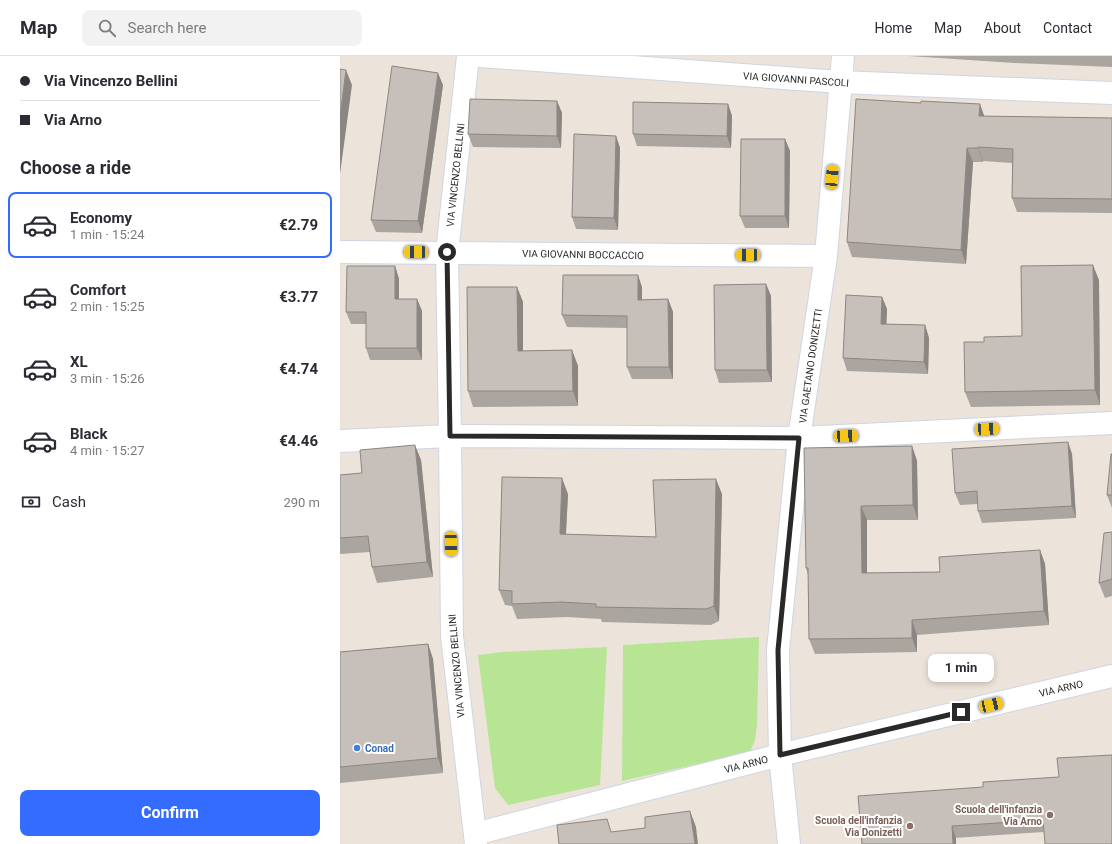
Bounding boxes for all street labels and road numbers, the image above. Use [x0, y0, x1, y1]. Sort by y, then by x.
street label: VIA GIOVANNI PASCOLI [743, 70, 849, 89]
street label: VIA VINCENZO BELLINI [445, 123, 466, 227]
street label: VIA GIOVANNI BOCCACCIO [522, 248, 644, 261]
street label: VIA GAETANO DONIZETTI [797, 308, 824, 424]
street label: VIA VINCENZO BELLINI [446, 614, 467, 718]
street label: VIA ARNO [1038, 678, 1084, 699]
street label: VIA ARNO [723, 754, 769, 775]

